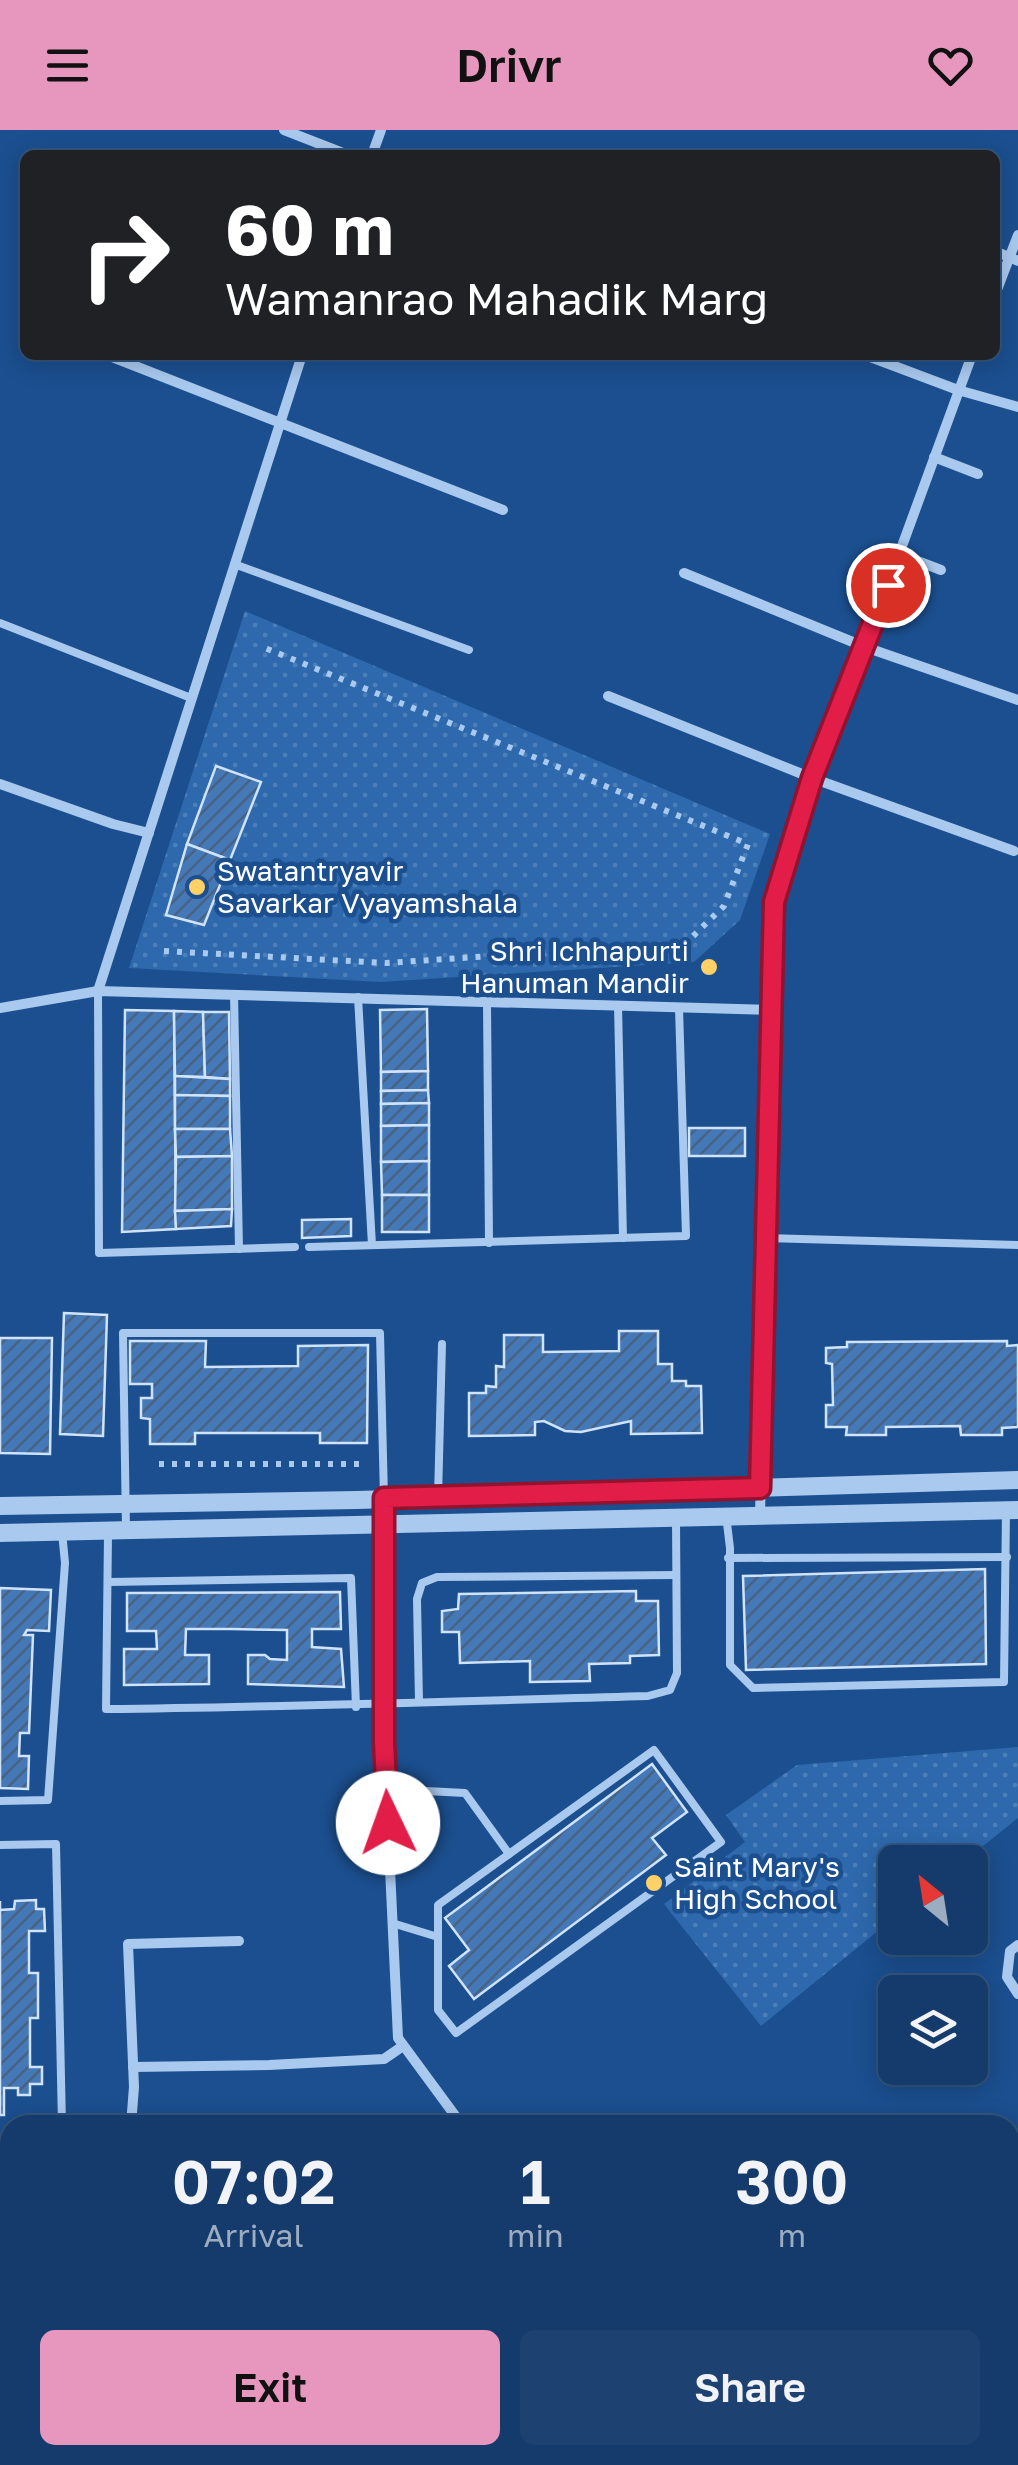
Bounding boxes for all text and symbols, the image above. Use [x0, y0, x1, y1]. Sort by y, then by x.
icon: menu [40, 38, 95, 93]
text: Drivr [456, 38, 562, 92]
icon: heart [923, 38, 978, 93]
text: 60 m [225, 186, 394, 270]
icon: right [60, 190, 190, 320]
text: Wamanrao Mahadik Marg [225, 271, 768, 325]
pin [846, 543, 931, 628]
icon: arrive [861, 558, 916, 613]
place label: Swatantryavir Savarkar Vyayamshala [217, 854, 518, 919]
marker: Swatantryavir Savarkar Vyayamshala [186, 876, 208, 898]
place label: Shri Ichhapurti Hanuman Mandir [460, 934, 689, 999]
marker: Shri Ichhapurti Hanuman Mandir [698, 956, 720, 978]
position arrow [336, 1771, 440, 1875]
north arrow [878, 1845, 988, 1955]
map controls [878, 1845, 988, 2085]
place label: Saint Mary's High School [674, 1850, 840, 1915]
marker: Saint Mary's High School [643, 1872, 665, 1894]
button: layers [878, 1975, 988, 2085]
text: 07:02 [172, 2145, 335, 2217]
text: 1 [520, 2145, 550, 2217]
text: 300 [735, 2145, 848, 2217]
text: Arrival [203, 2216, 304, 2254]
text: min [507, 2216, 564, 2254]
text: m [778, 2216, 806, 2254]
button: Exit [40, 2330, 500, 2445]
button: Share [520, 2330, 980, 2445]

